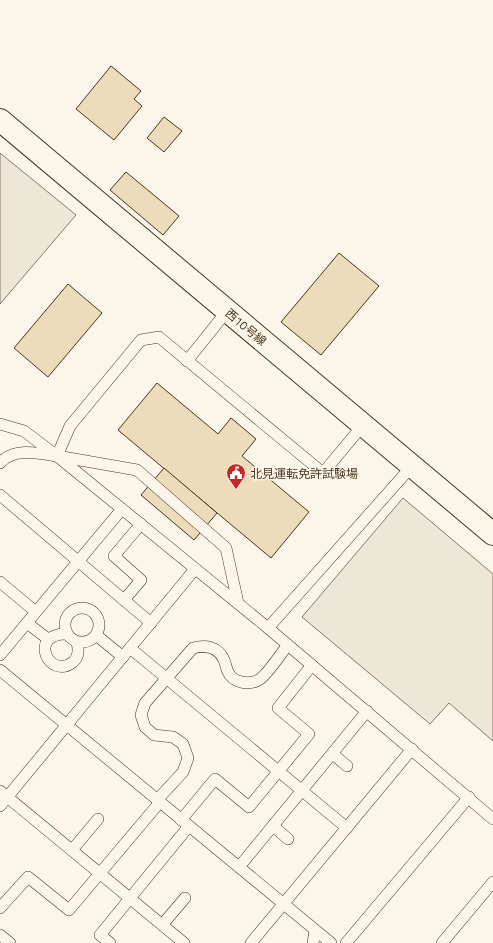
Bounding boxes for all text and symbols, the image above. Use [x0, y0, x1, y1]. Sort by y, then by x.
street label: 西10号線 [221, 304, 271, 350]
public building icon: 北見運転免許試験場 [225, 462, 247, 490]
place label: 北見運転免許試験場 [250, 464, 358, 483]

